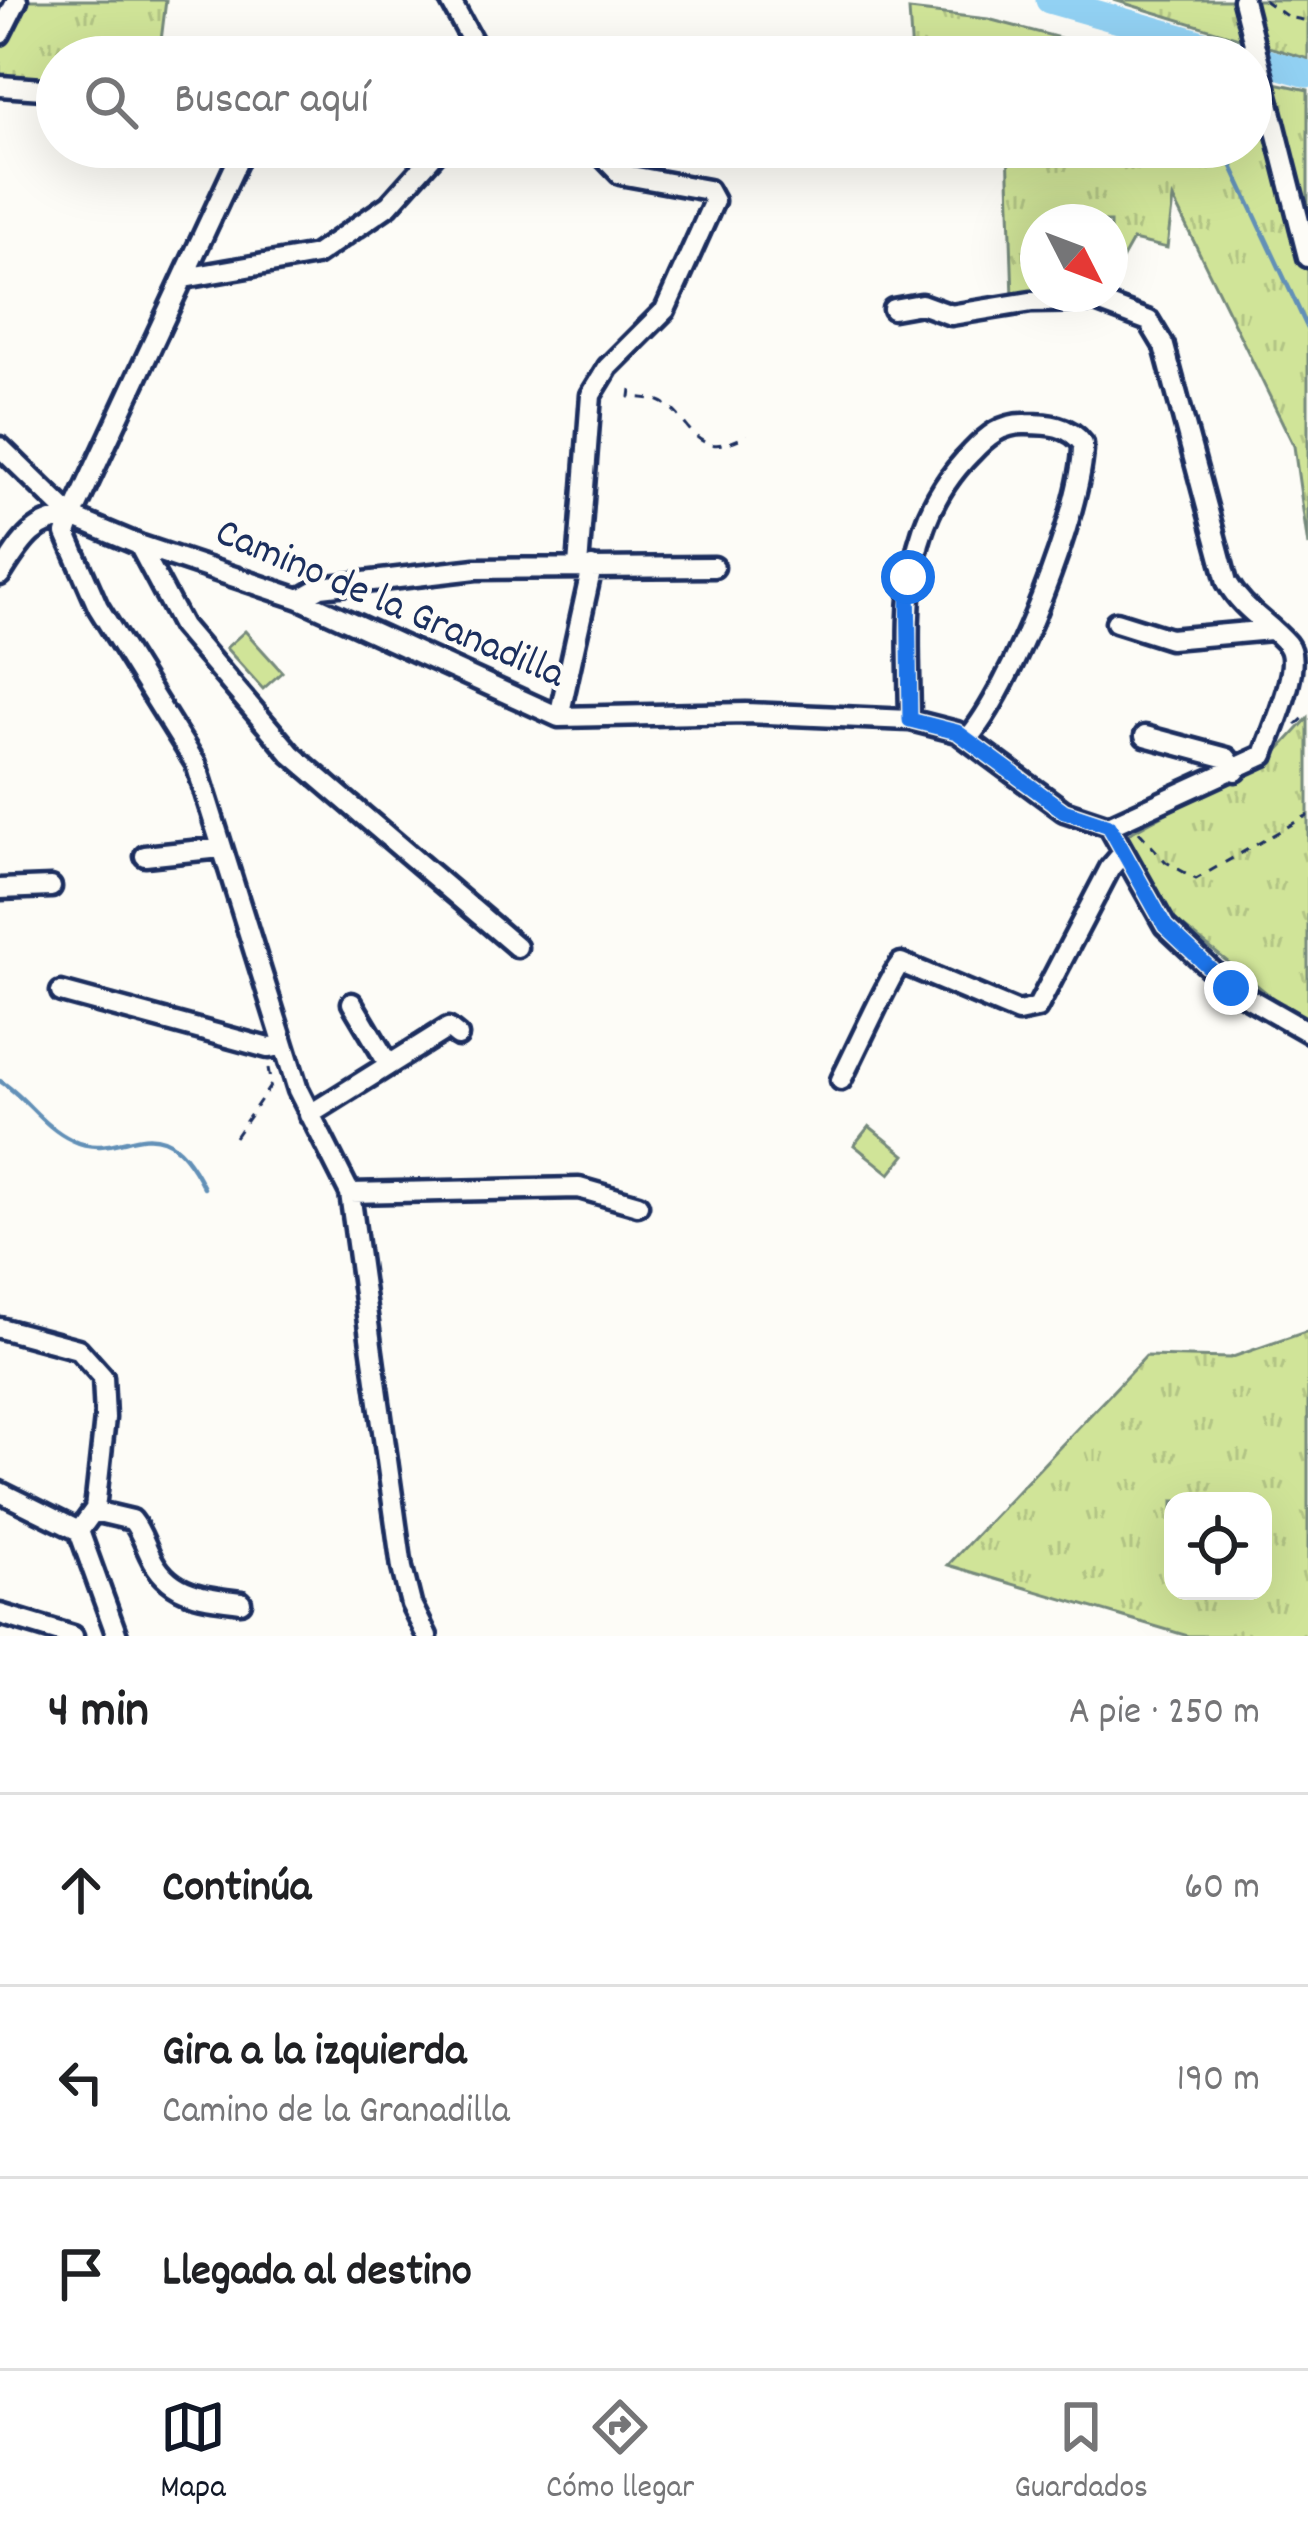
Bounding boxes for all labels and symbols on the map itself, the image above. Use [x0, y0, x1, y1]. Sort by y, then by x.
north arrow [1020, 204, 1128, 312]
street label: Camino de la Granadilla [205, 505, 574, 707]
route start [881, 550, 935, 604]
route end [1204, 961, 1258, 1015]

